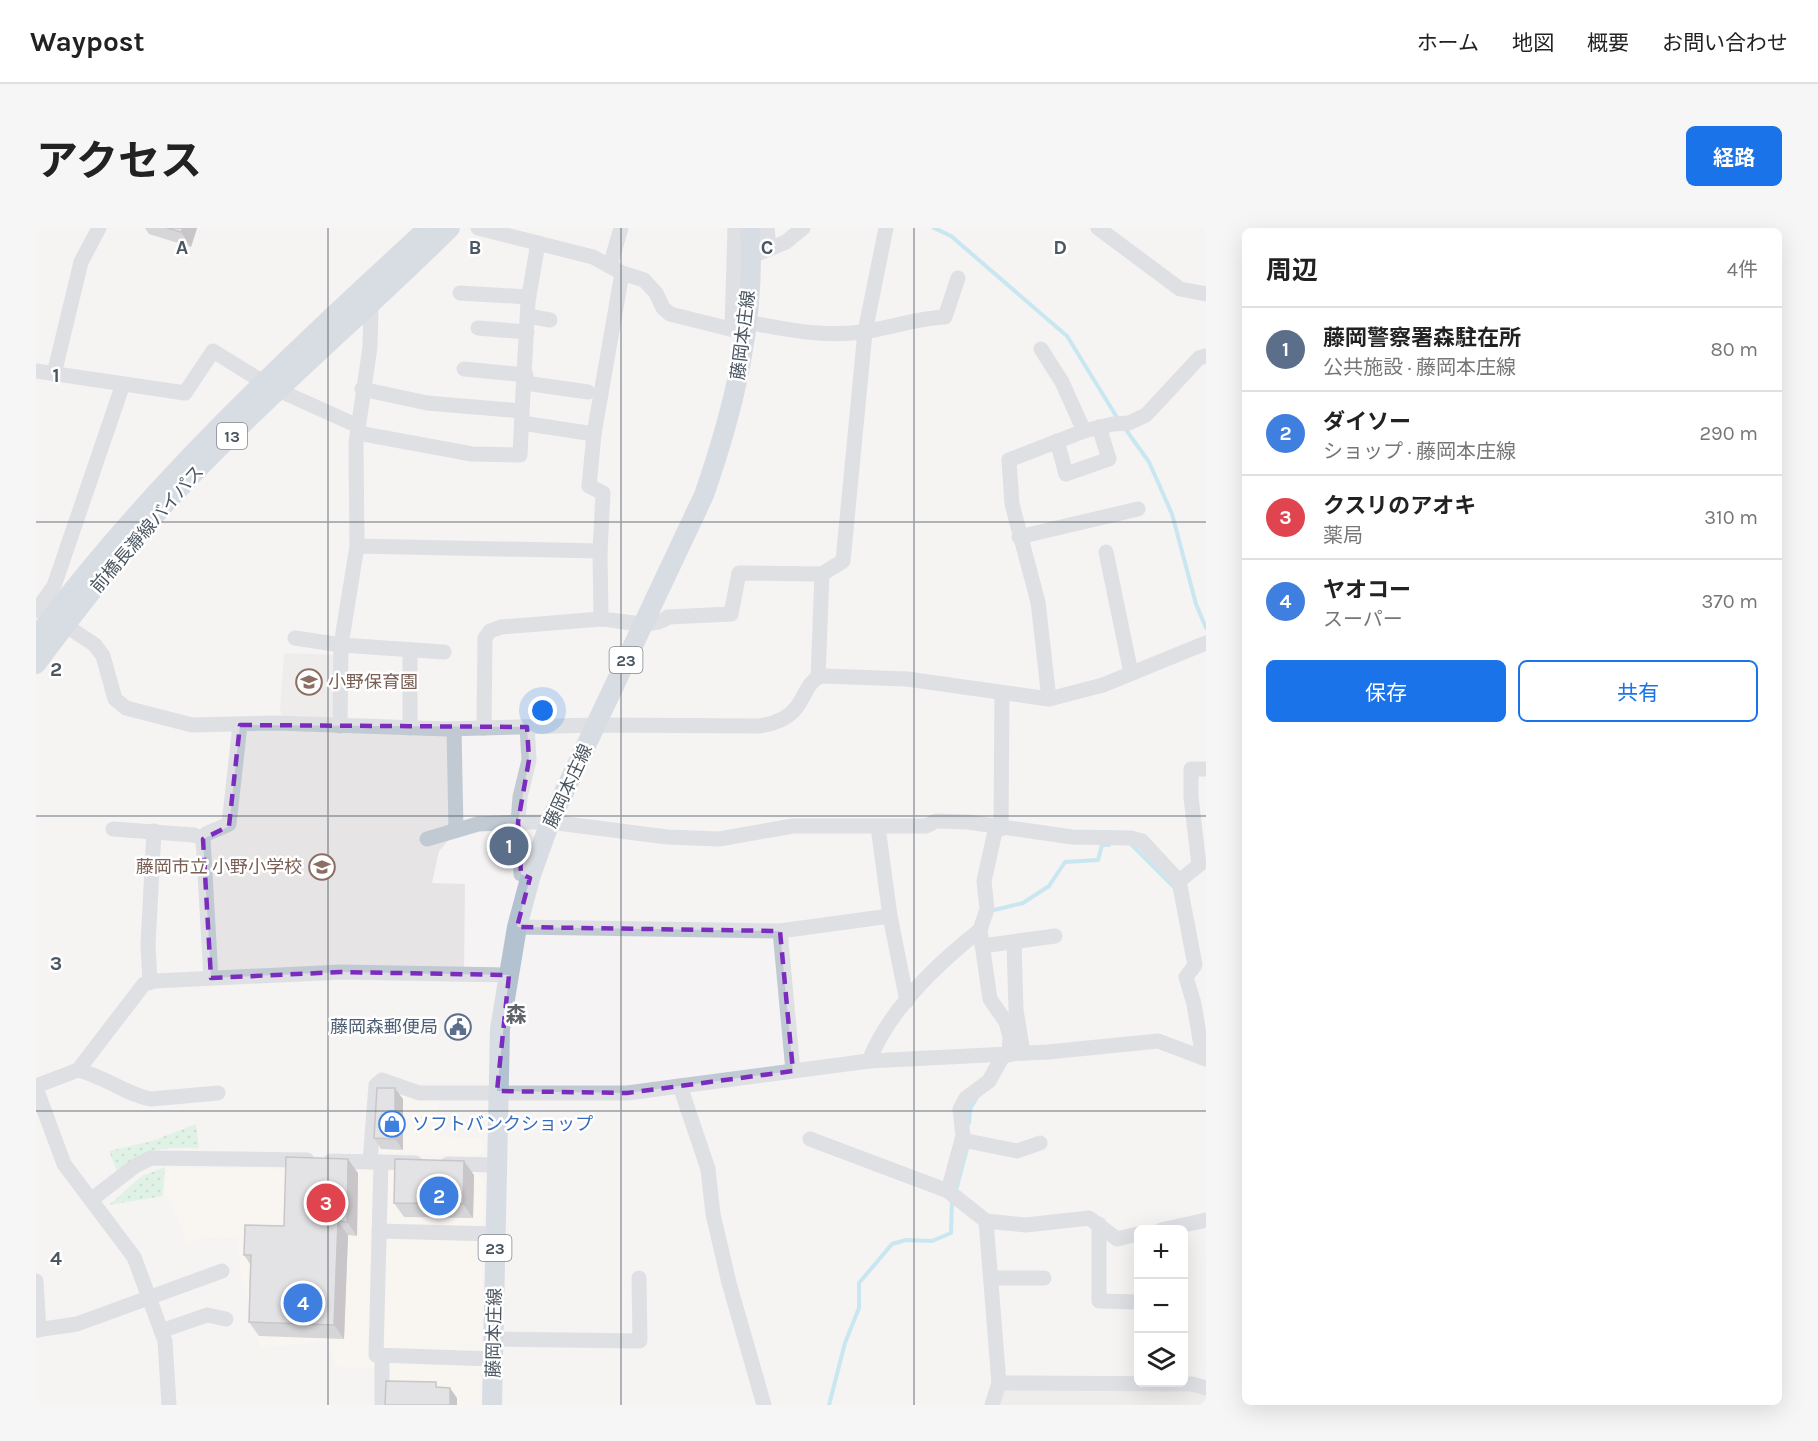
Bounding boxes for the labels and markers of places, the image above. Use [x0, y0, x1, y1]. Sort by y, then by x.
school or university icon: 小野保育園 [294, 667, 324, 697]
place label: 小野保育園 [328, 671, 418, 693]
pin: 1 [490, 824, 528, 868]
school or university icon: 藤岡市立 小野小学校 [307, 852, 337, 882]
place label: 藤岡市立 小野小学校 [136, 856, 302, 878]
public building icon: 藤岡森郵便局 [443, 1012, 473, 1042]
place label: 藤岡森郵便局 [330, 1016, 438, 1038]
shop icon: ソフトバンクショップ [377, 1109, 407, 1139]
place label: ソフトバンクショップ [412, 1113, 593, 1135]
pin: 2 [420, 1174, 458, 1218]
pin: 3 [306, 1180, 346, 1226]
pin: 4 [284, 1280, 322, 1326]

